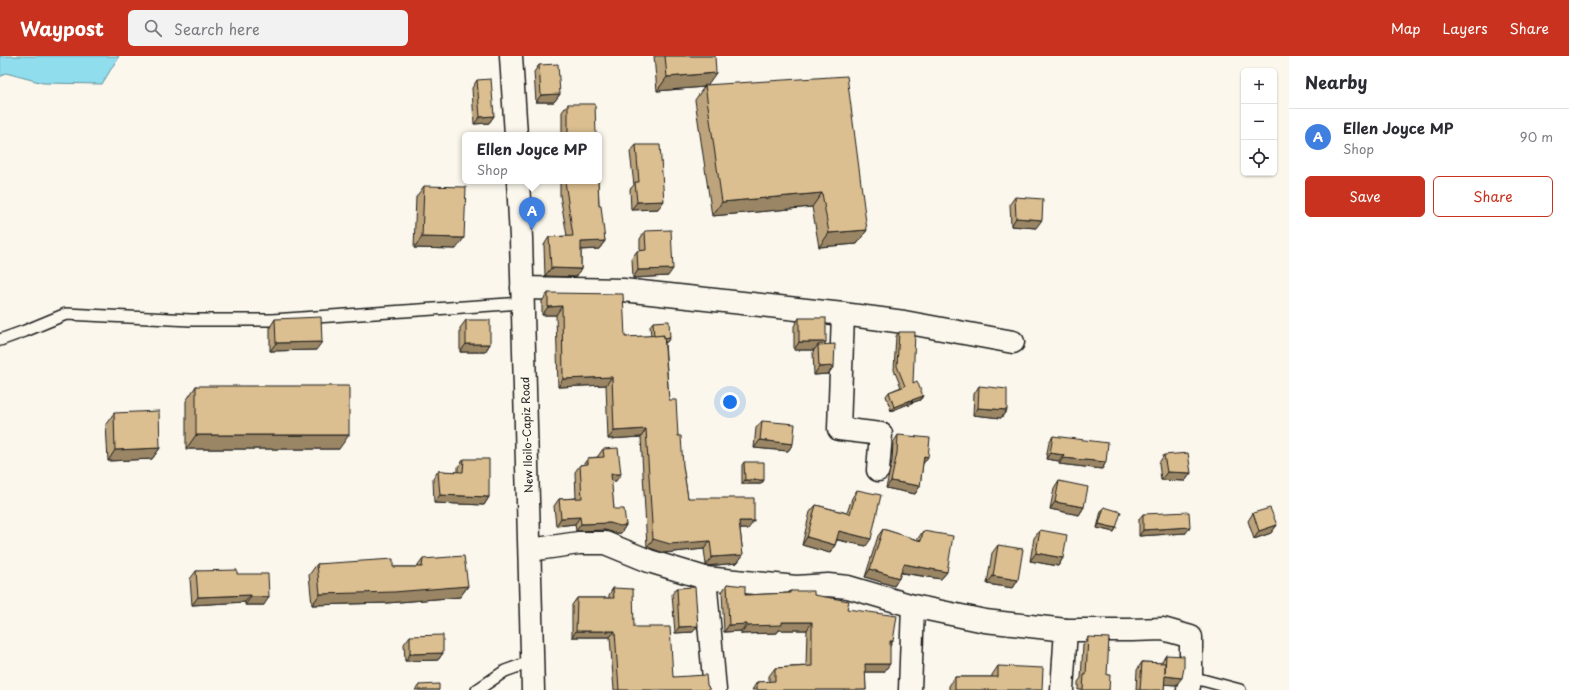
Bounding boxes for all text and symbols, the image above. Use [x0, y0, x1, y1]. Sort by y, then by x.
search box [128, 10, 408, 46]
text: Waypost [20, 14, 104, 42]
icon: search [142, 17, 164, 39]
text: Search here [174, 17, 260, 40]
text: Map [1391, 18, 1421, 39]
text: Layers [1443, 18, 1488, 39]
text: Share [1510, 18, 1549, 39]
map controls [1241, 68, 1277, 176]
button: + [1241, 68, 1277, 104]
text: Nearby [1305, 69, 1367, 95]
button: − [1241, 104, 1277, 140]
text: Ellen Joyce MP [1343, 116, 1453, 139]
text: A [1313, 127, 1323, 146]
text: 90 m [1520, 127, 1553, 146]
popup [462, 132, 602, 184]
text: Ellen Joyce MP [477, 137, 587, 160]
text: Shop [1343, 139, 1374, 158]
button: locate [1241, 140, 1277, 176]
text: Shop [477, 160, 508, 179]
button: Save [1305, 176, 1425, 217]
button: Share [1433, 176, 1553, 217]
pin: A [519, 197, 545, 230]
street label: New Iloilo-Capiz Road [516, 377, 537, 493]
your location [720, 392, 740, 412]

